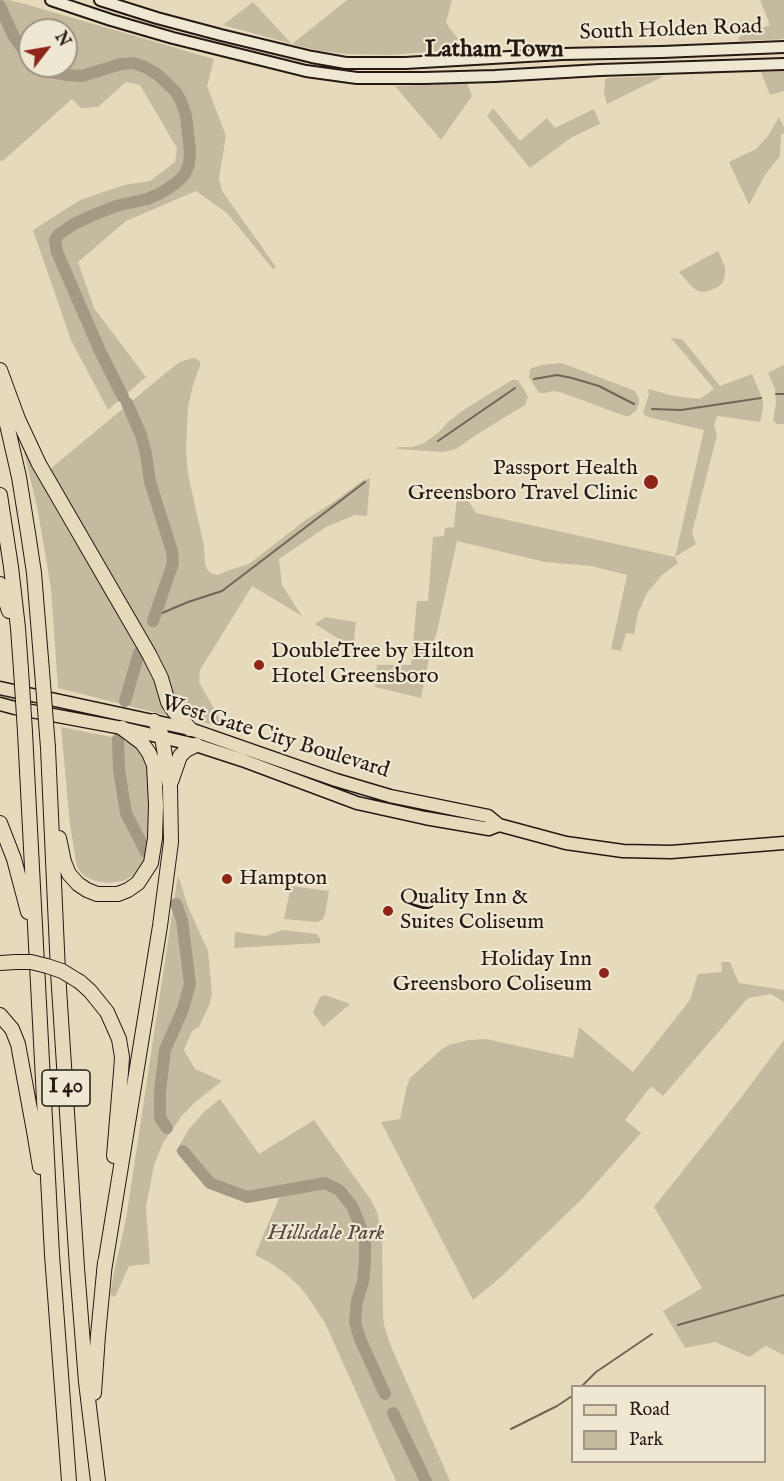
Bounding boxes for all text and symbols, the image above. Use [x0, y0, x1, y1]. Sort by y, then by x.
street label: South Holden Road [579, 15, 763, 47]
north arrow [18, 18, 78, 78]
text: N [50, 29, 74, 51]
district label: Latham Town [424, 37, 564, 65]
place label: Passport Health Greensboro Travel Clinic [408, 456, 638, 508]
marker: Passport Health Greensboro Travel Clinic [642, 473, 660, 491]
place label: DoubleTree by Hilton Hotel Greensboro [271, 639, 474, 690]
marker: DoubleTree by Hilton Hotel Greensboro [252, 658, 266, 672]
street label: West Gate City Boulevard [158, 691, 392, 785]
place label: Hampton [239, 866, 327, 892]
marker: Hampton [220, 872, 234, 886]
place label: Quality Inn & Suites Coliseum [400, 885, 544, 936]
marker: Quality Inn & Suites Coliseum [381, 904, 395, 918]
place label: Holiday Inn Greensboro Coliseum [393, 947, 592, 998]
marker: Holiday Inn Greensboro Coliseum [597, 966, 611, 980]
road number: I 40 [42, 1070, 90, 1106]
park label: Hillsdale Park [268, 1221, 384, 1247]
legend [571, 1385, 766, 1463]
text: Road [629, 1399, 670, 1422]
text: Park [629, 1429, 663, 1452]

